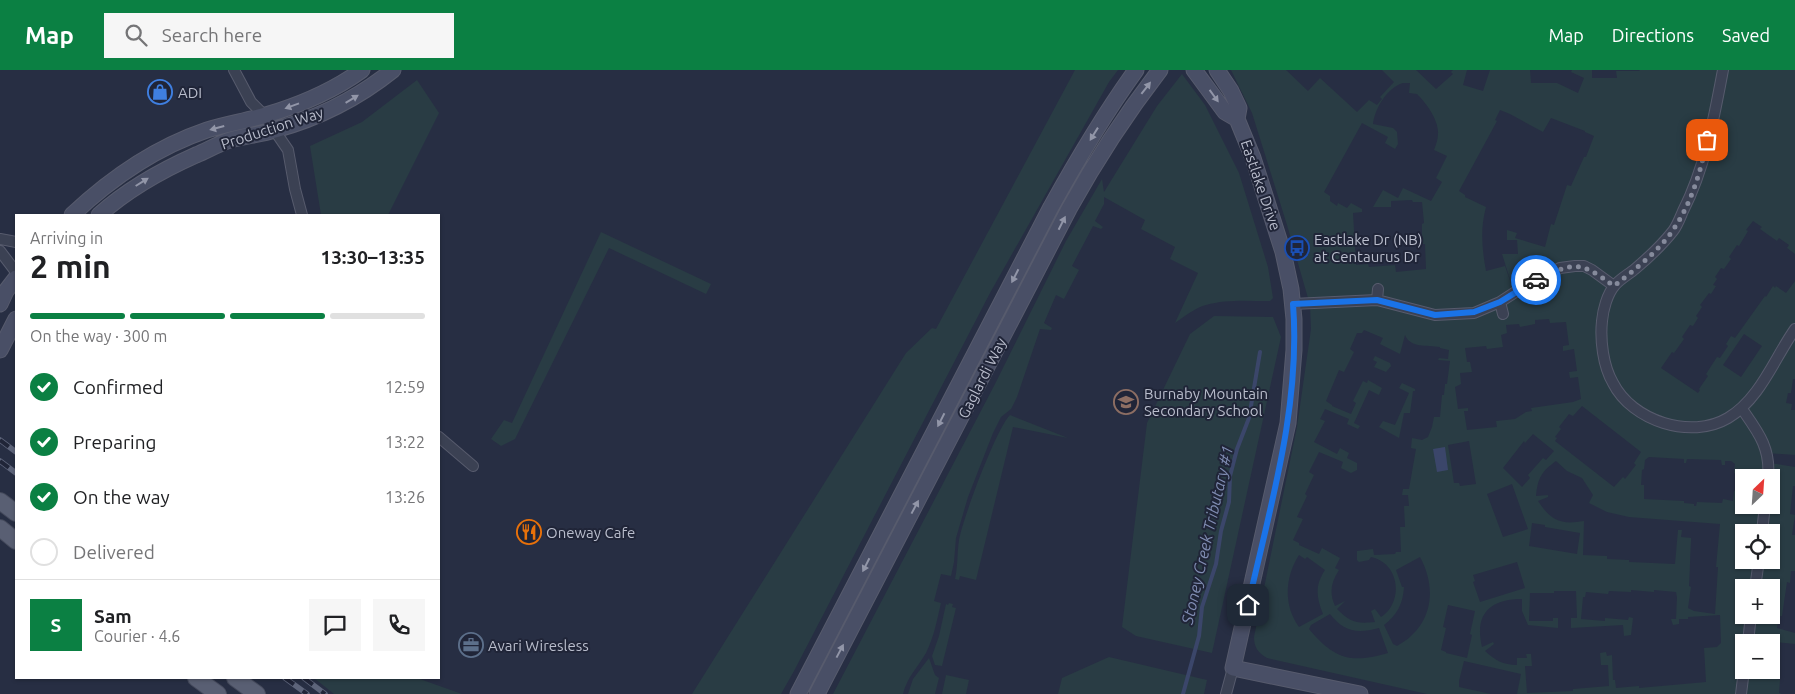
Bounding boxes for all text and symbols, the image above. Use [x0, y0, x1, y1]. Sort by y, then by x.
search box [104, 13, 454, 58]
icon: search [122, 21, 150, 49]
text: Map [25, 22, 74, 49]
text: Search here [162, 24, 262, 46]
text: Map [1548, 25, 1584, 45]
text: Directions [1612, 25, 1694, 45]
text: Saved [1722, 25, 1770, 45]
shop icon: ADI [147, 79, 173, 105]
one-way arrow [1141, 81, 1152, 94]
place label: ADI [178, 84, 202, 101]
one-way arrow [1208, 89, 1219, 102]
one-way arrow [345, 94, 358, 103]
street label: Production Way [219, 103, 325, 153]
one-way arrow [285, 103, 300, 110]
pin [1686, 119, 1728, 161]
one-way arrow [209, 124, 224, 132]
icon: bag [1693, 126, 1721, 154]
one-way arrow [1089, 127, 1098, 140]
street label: Eastlake Drive [1238, 137, 1284, 233]
one-way arrow [135, 178, 148, 187]
one-way arrow [1058, 215, 1066, 230]
text: Arriving in [30, 229, 103, 247]
place label: Eastlake Dr (NB) at Centaurus Dr [1314, 231, 1422, 265]
bus stop icon: Eastlake Dr (NB) at Centaurus Dr [1284, 235, 1310, 261]
text: 13:30–13:35 [320, 246, 425, 268]
text: 2 min [30, 248, 111, 284]
courier [1511, 255, 1561, 305]
icon: car [1522, 266, 1550, 294]
one-way arrow [1011, 269, 1019, 283]
text: On the way · 300 m [30, 327, 167, 345]
street label: Gaglardi Way [954, 335, 1010, 421]
icon: check [30, 373, 58, 401]
text: Confirmed [73, 376, 164, 398]
text: 12:59 [385, 378, 425, 396]
place label: Burnaby Mountain Secondary School [1144, 385, 1268, 419]
school or university icon: Burnaby Mountain Secondary School [1113, 389, 1139, 415]
one-way arrow [937, 413, 945, 427]
icon: check [30, 428, 58, 456]
text: Preparing [73, 431, 157, 453]
text: 13:22 [385, 433, 425, 451]
water label: Stoney Creek Tributary #1 [1178, 444, 1236, 627]
north arrow [1735, 469, 1780, 514]
map controls [1735, 469, 1780, 679]
icon: check [30, 483, 58, 511]
text: On the way [73, 486, 170, 508]
text: 13:26 [385, 488, 425, 506]
one-way arrow [911, 500, 919, 514]
restaurant icon: Oneway Cafe [516, 519, 542, 545]
place label: Oneway Cafe [546, 524, 635, 541]
button: locate [1735, 524, 1780, 569]
text: Delivered [73, 541, 155, 563]
one-way arrow [862, 557, 870, 572]
button: + [1735, 579, 1780, 624]
pin [1227, 584, 1269, 626]
icon: home [1234, 591, 1262, 619]
button: chat [309, 599, 361, 651]
button: phone [373, 599, 425, 651]
text: Sam [94, 605, 132, 627]
text: S [51, 614, 61, 636]
text: Courier · 4.6 [94, 627, 180, 645]
office icon: Avari Wiresless [458, 632, 484, 658]
button: − [1735, 634, 1780, 679]
place label: Avari Wiresless [488, 637, 589, 654]
one-way arrow [836, 644, 844, 658]

